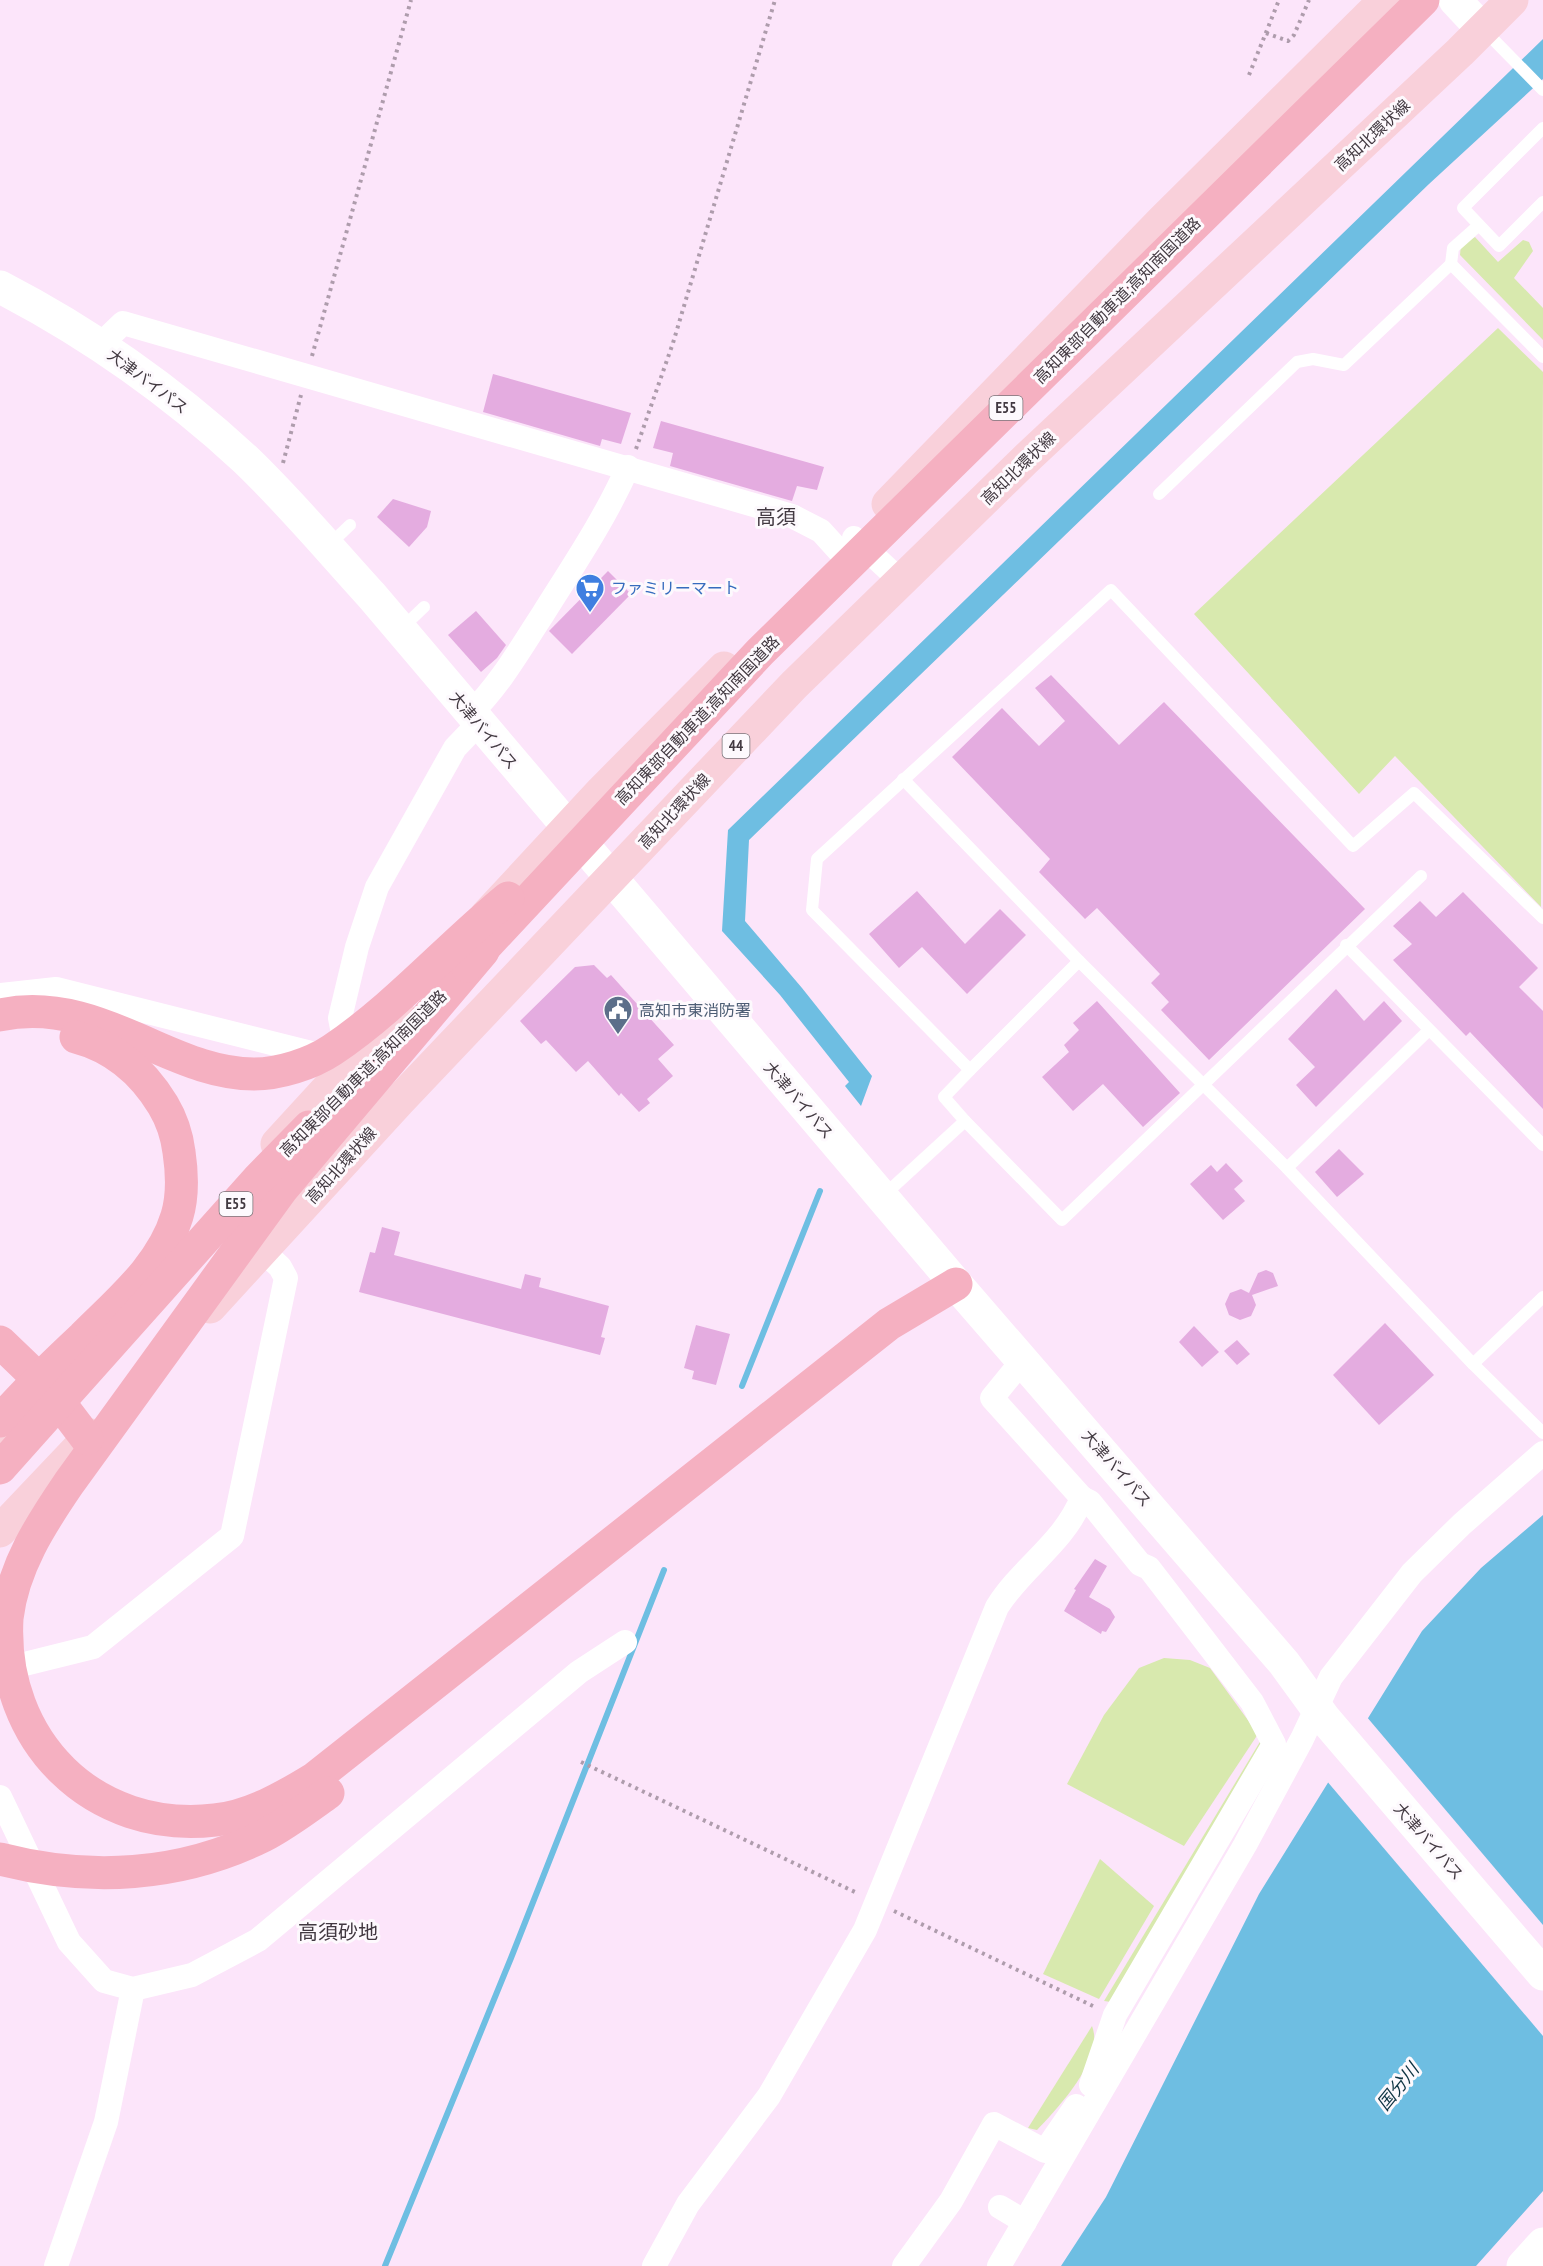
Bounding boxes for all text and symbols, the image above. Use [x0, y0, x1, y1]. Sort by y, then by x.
street label: 高知北環状線 [1330, 95, 1414, 175]
street label: 高知東部自動車道;高知南国道路 [1030, 213, 1204, 387]
street label: 大津バイパス [104, 344, 192, 418]
road number: E55 [990, 396, 1022, 420]
street label: 高知北環状線 [977, 427, 1059, 509]
district label: 高須 [756, 504, 796, 530]
supermarket icon: ファミリーマート [574, 572, 606, 614]
place label: ファミリーマート [611, 578, 739, 598]
street label: 高知東部自動車道;高知南国道路 [611, 631, 783, 809]
street label: 大津バイパス [446, 687, 522, 773]
road number: 44 [722, 734, 750, 758]
street label: 高知北環状線 [634, 769, 714, 853]
street label: 高知東部自動車道;高知南国道路 [276, 986, 450, 1160]
public building icon: 高知市東消防署 [602, 994, 634, 1036]
place label: 高知市東消防署 [639, 1000, 751, 1020]
street label: 大津バイパス [760, 1057, 838, 1143]
street label: 高知北環状線 [301, 1123, 381, 1207]
road number: E55 [220, 1192, 252, 1216]
street label: 大津バイパス [1078, 1425, 1156, 1511]
street label: 大津バイパス [1390, 1798, 1468, 1884]
district label: 高須砂地 [298, 1919, 378, 1945]
water label: 国分川 [1372, 2057, 1425, 2115]

